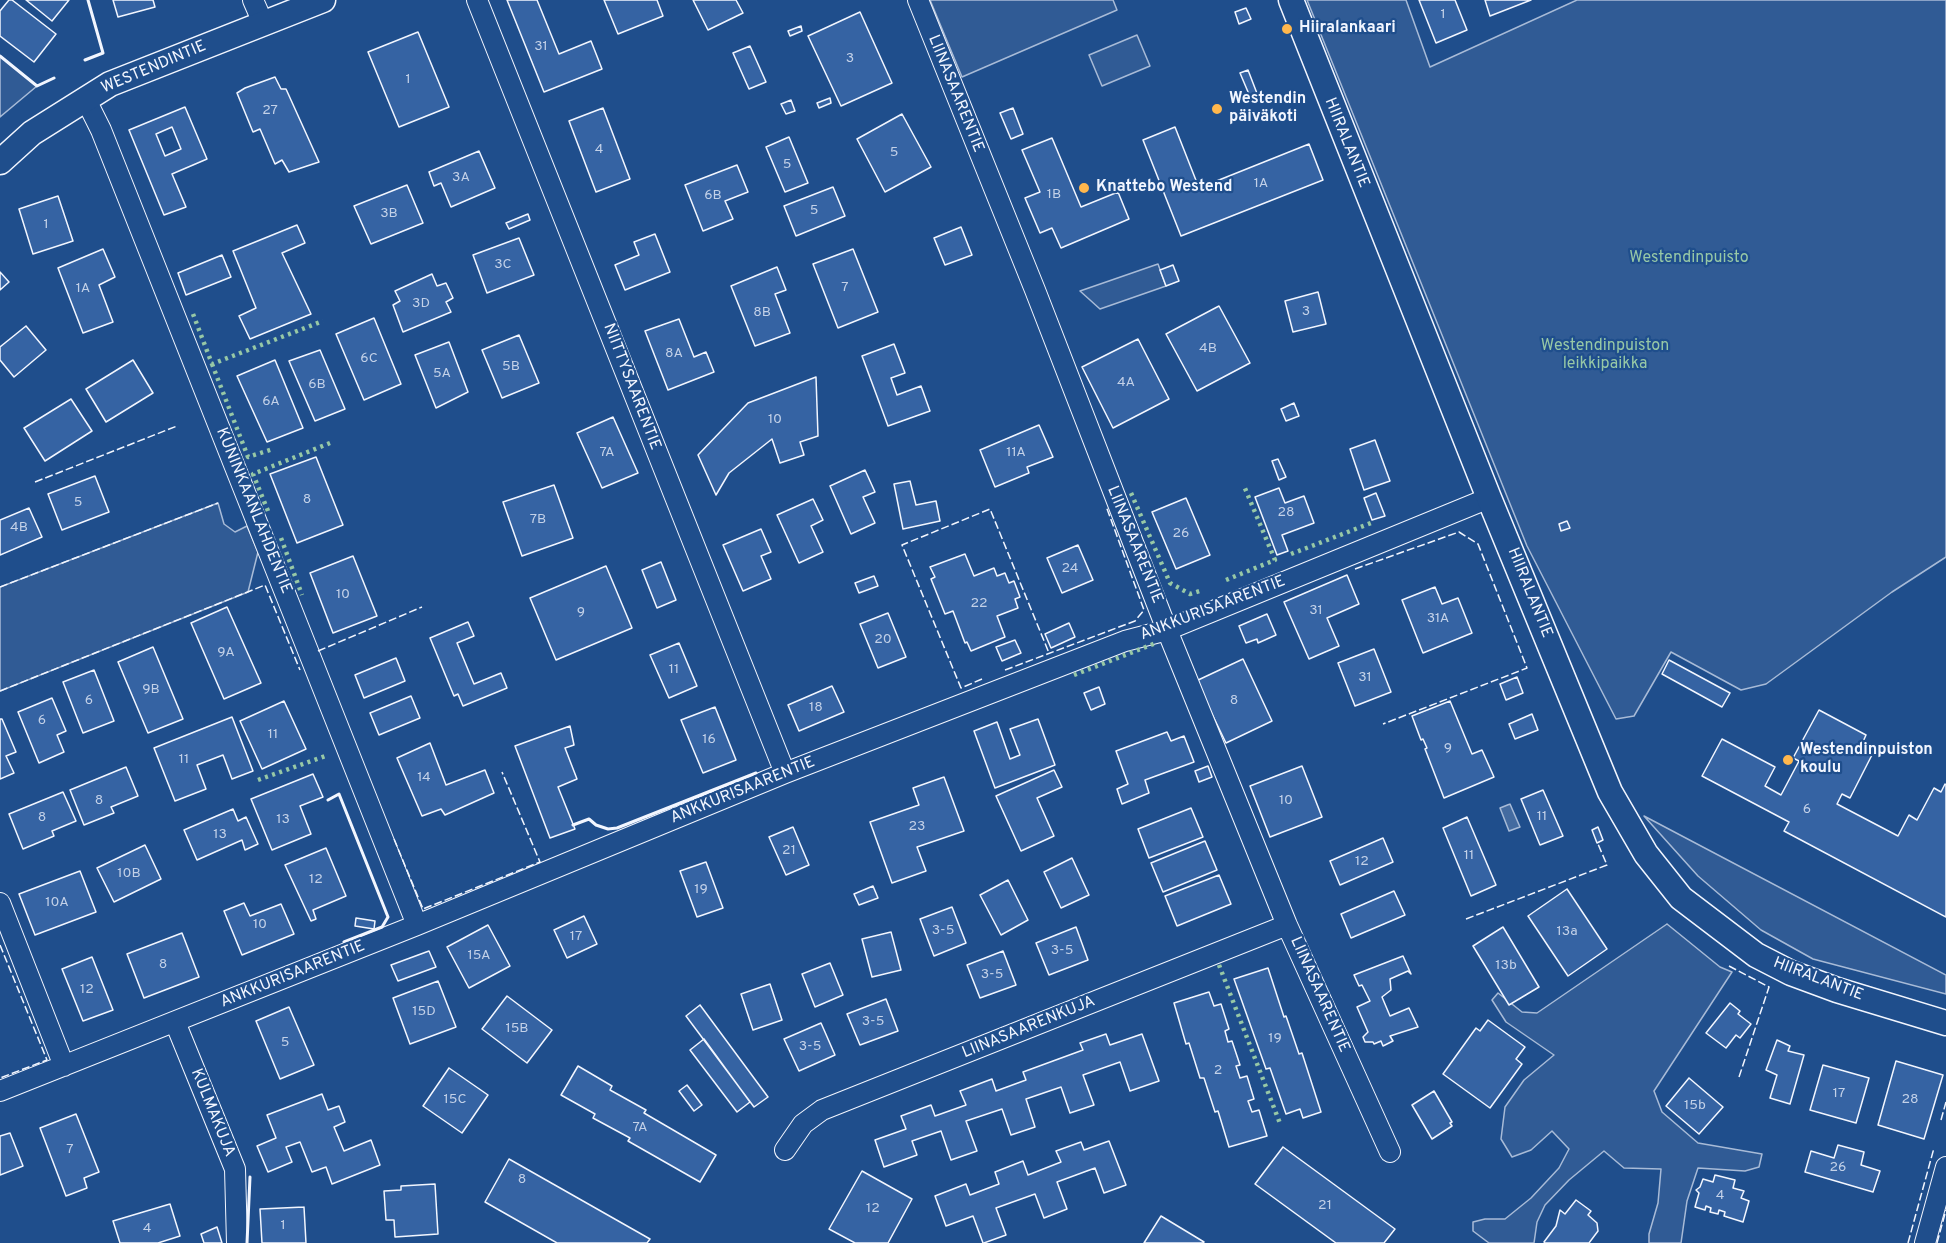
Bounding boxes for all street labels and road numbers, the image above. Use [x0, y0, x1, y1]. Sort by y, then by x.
street label: LIINASAARENTIE [923, 33, 987, 155]
street label: WESTENDINTIE [99, 37, 209, 99]
street label: HIIRALANTIE [1319, 95, 1373, 191]
street label: NIITTYSAARENTIE [598, 321, 664, 453]
street label: KUNINKAANLAHDENTIE [211, 425, 295, 597]
street label: LIINASAARENTIE [1102, 484, 1166, 606]
street label: HIIRALANTIE [1502, 545, 1556, 641]
street label: ANKKURISAARENTIE [1138, 572, 1288, 646]
street label: ANKKURISAARENTIE [668, 753, 818, 829]
street label: LIINASAARENTIE [1285, 934, 1353, 1056]
street label: ANKKURISAARENTIE [218, 937, 368, 1013]
street label: HIIRALANTIE [1770, 954, 1866, 1006]
street label: LIINASAARENKUJA [960, 993, 1098, 1063]
street label: KULMAKUJA [186, 1066, 238, 1160]

